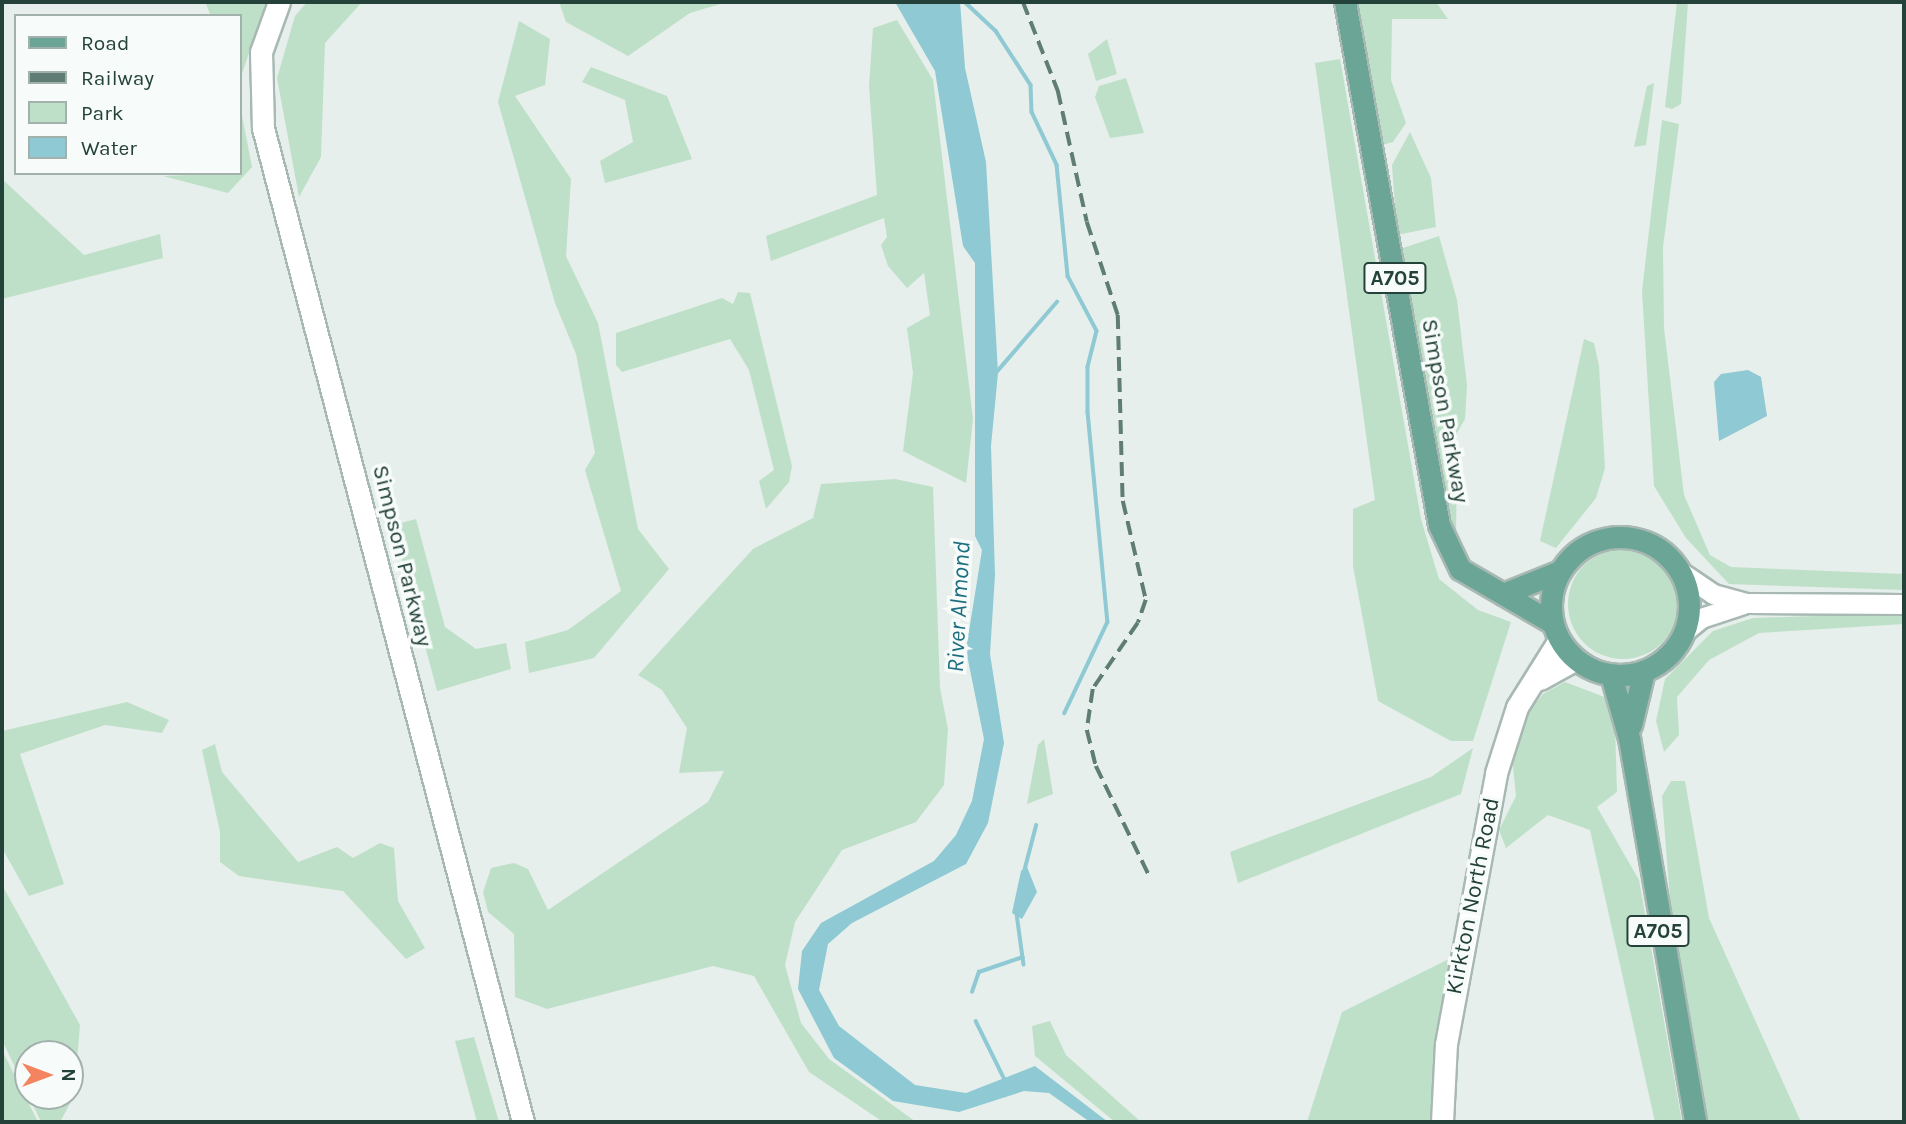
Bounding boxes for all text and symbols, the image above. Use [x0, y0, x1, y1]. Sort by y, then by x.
legend [14, 14, 242, 175]
text: Road [81, 31, 129, 55]
text: Railway [81, 66, 154, 90]
text: Park [81, 101, 124, 125]
text: Water [81, 136, 137, 160]
road number: A705 [1362, 260, 1428, 296]
street label: Simpson Parkway [1415, 317, 1475, 505]
street label: Simpson Parkway [366, 462, 438, 650]
water label: River Almond [941, 541, 977, 673]
street label: Kirkton North Road [1440, 795, 1506, 997]
road number: A705 [1625, 914, 1691, 948]
north arrow [14, 1040, 84, 1110]
text: N [57, 1068, 79, 1082]

